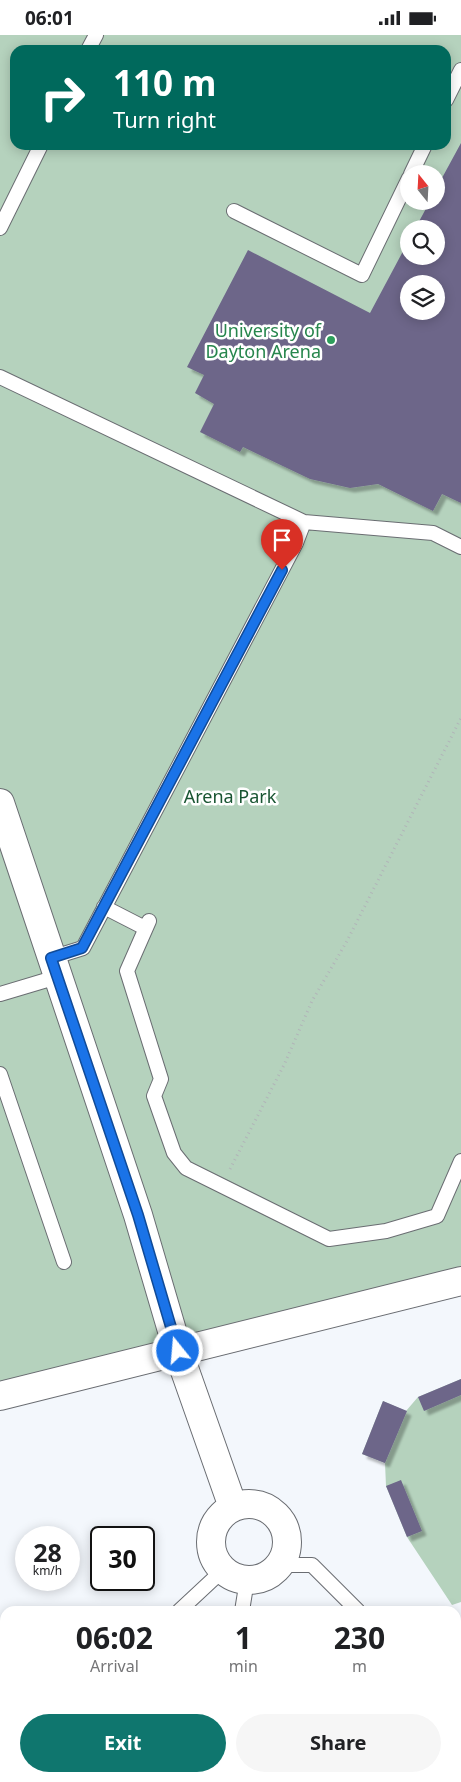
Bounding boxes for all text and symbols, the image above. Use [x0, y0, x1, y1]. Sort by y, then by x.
text: 06:01 [25, 5, 74, 31]
text: 110 m [113, 59, 216, 106]
icon: right [30, 65, 95, 130]
text: Turn right [113, 104, 216, 134]
north arrow [400, 165, 445, 210]
map controls [400, 165, 445, 320]
button: search [400, 220, 445, 265]
button: layers [400, 275, 445, 320]
place label: University of Dayton Arena [205, 318, 322, 363]
marker: University of Dayton Arena [325, 334, 337, 346]
pin [261, 519, 303, 570]
icon: arrive [268, 526, 296, 554]
park label: Arena Park [184, 784, 277, 808]
position arrow [151, 1324, 203, 1376]
speed limit sign: 30 [90, 1526, 155, 1591]
text: 28 [33, 1535, 62, 1569]
text: km/h [33, 1562, 62, 1579]
text: 06:02 [76, 1617, 153, 1658]
text: 1 [235, 1617, 252, 1658]
text: 230 [334, 1617, 385, 1658]
text: Arrival [90, 1655, 139, 1677]
text: min [229, 1655, 258, 1677]
text: m [352, 1655, 367, 1677]
button: Exit [20, 1714, 226, 1772]
button: Share [236, 1714, 441, 1772]

